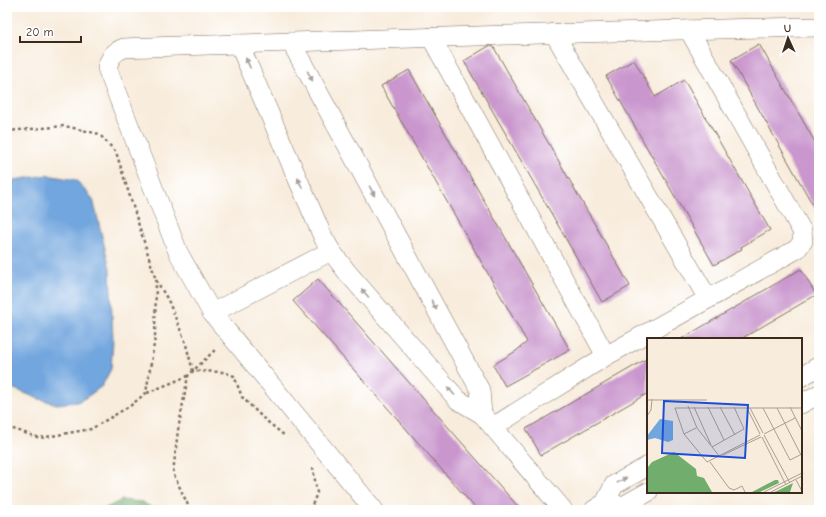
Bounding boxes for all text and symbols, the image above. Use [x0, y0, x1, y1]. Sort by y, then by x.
scale bar [20, 18, 81, 44]
north arrow [768, 18, 808, 58]
text: U [783, 22, 792, 35]
text: 20 m [26, 25, 54, 39]
one-way arrow [244, 57, 250, 69]
one-way arrow [307, 70, 313, 82]
one-way arrow [296, 176, 302, 188]
one-way arrow [368, 185, 375, 196]
one-way arrow [361, 288, 370, 299]
one-way arrow [430, 299, 437, 311]
inset map [647, 338, 802, 493]
one-way arrow [446, 386, 455, 397]
one-way arrow [616, 477, 628, 484]

